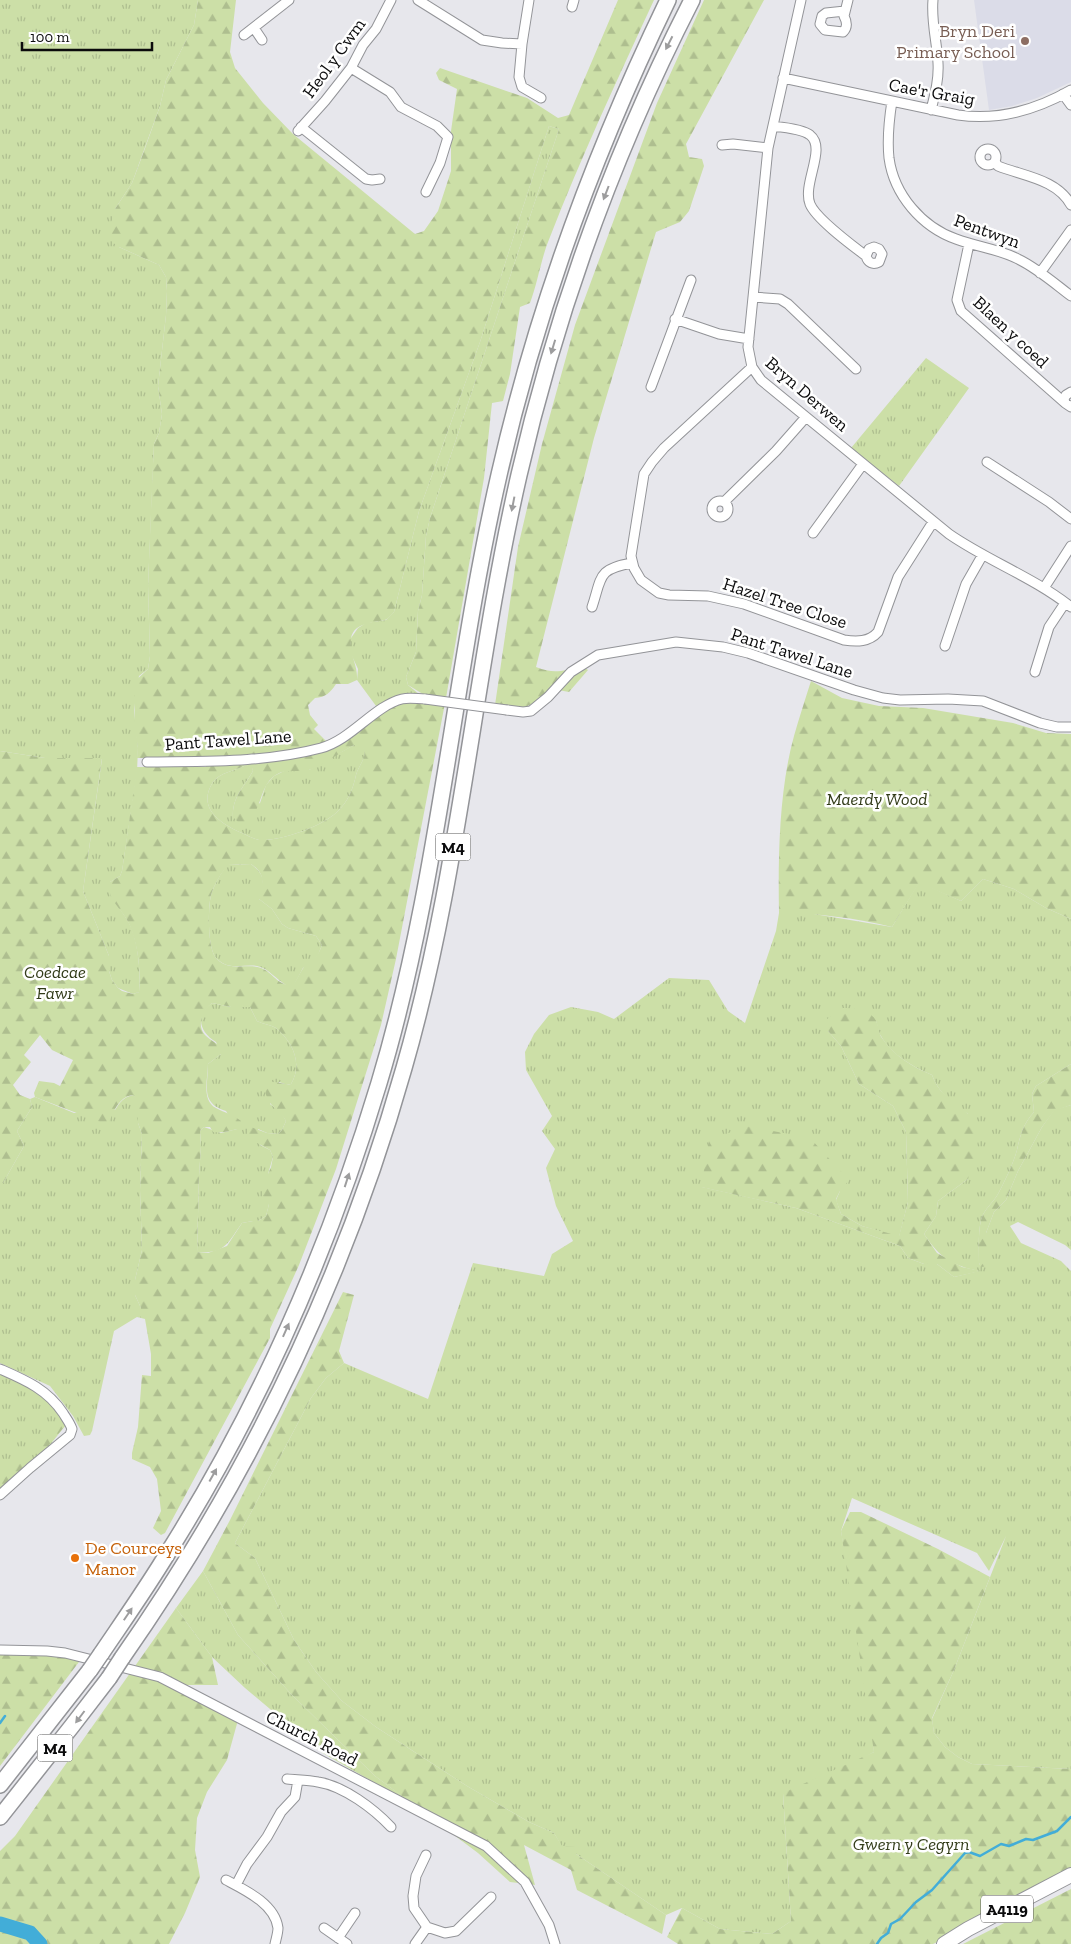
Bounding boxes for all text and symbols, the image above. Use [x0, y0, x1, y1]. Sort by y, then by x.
street label: Heol y Cwm [298, 13, 371, 102]
scale bar [22, 20, 152, 52]
place label: Bryn Deri Primary School [896, 20, 1015, 63]
text: 100 m [30, 28, 69, 46]
marker: Bryn Deri Primary School [1019, 35, 1031, 47]
one-way arrow [665, 36, 674, 51]
street label: Cae'r Graig [887, 74, 977, 110]
one-way arrow [602, 186, 610, 201]
street label: Pentwyn [951, 209, 1024, 253]
street label: Blaen y coed [969, 291, 1053, 373]
one-way arrow [549, 339, 556, 354]
street label: Bryn Derwen [761, 352, 854, 437]
one-way arrow [509, 496, 517, 512]
street label: Hazel Tree Close [720, 573, 850, 633]
street label: Pant Tawel Lane [728, 623, 856, 683]
street label: Pant Tawel Lane [164, 725, 292, 755]
park label: Maerdy Wood [826, 788, 928, 810]
road number: M4 [436, 834, 470, 860]
park label: Coedcae Fawr [24, 961, 86, 1004]
one-way arrow [344, 1172, 351, 1187]
one-way arrow [282, 1323, 290, 1337]
one-way arrow [209, 1468, 217, 1482]
place label: De Courceys Manor [85, 1537, 182, 1580]
marker: De Courceys Manor [69, 1552, 81, 1564]
one-way arrow [123, 1607, 133, 1620]
street label: Church Road [262, 1705, 362, 1771]
one-way arrow [74, 1710, 85, 1723]
road number: M4 [38, 1735, 72, 1762]
park label: Gwern y Cegyrn [853, 1833, 969, 1855]
road number: A4119 [981, 1896, 1033, 1922]

